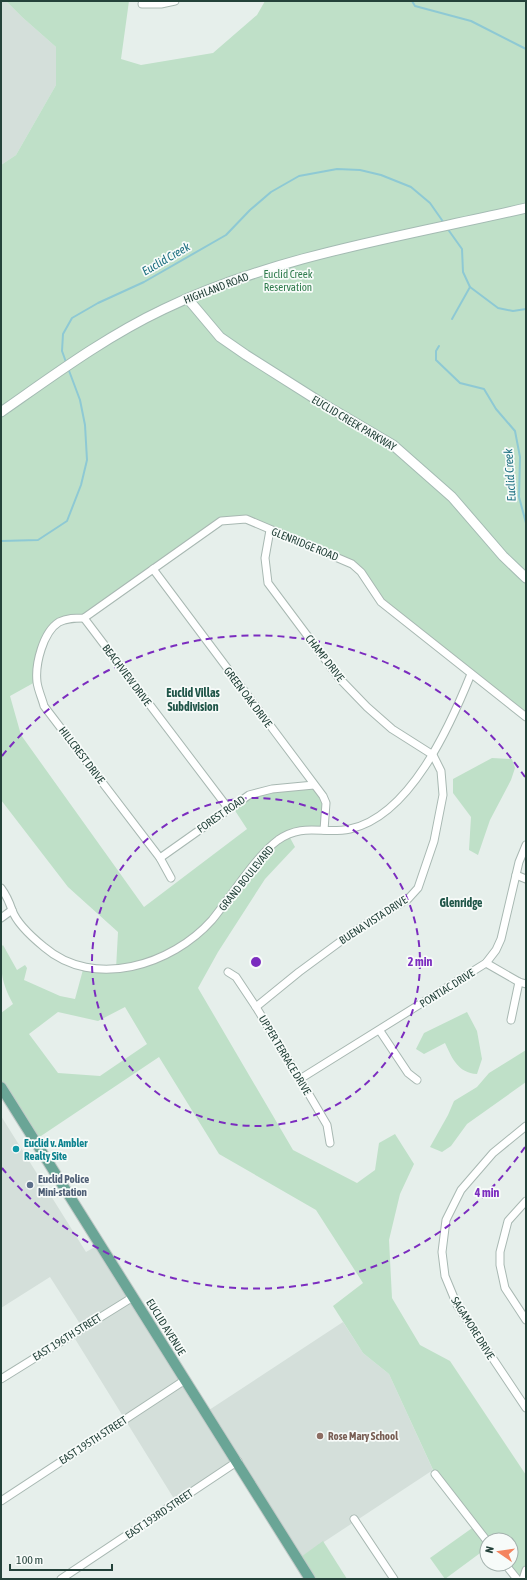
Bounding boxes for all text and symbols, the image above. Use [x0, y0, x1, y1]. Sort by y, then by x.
water label: Euclid Creek [139, 239, 193, 278]
park label: Euclid Creek Reservation [263, 268, 313, 293]
street label: HIGHLAND ROAD [182, 270, 250, 306]
street label: EUCLID CREEK PARKWAY [310, 393, 398, 453]
water label: Euclid Creek [501, 447, 519, 502]
street label: GLENRIDGE ROAD [270, 525, 340, 563]
street label: CHAMP DRIVE [303, 632, 347, 684]
street label: BEACHVIEW DRIVE [100, 642, 154, 708]
street label: GREEN OAK DRIVE [222, 665, 275, 730]
district label: Euclid Villas Subdivision [166, 686, 220, 714]
street label: HILLCREST DRIVE [57, 724, 107, 786]
street label: FOREST ROAD [195, 793, 247, 835]
street label: GRAND BOULEVARD [216, 843, 276, 913]
street label: BUENA VISTA DRIVE [337, 893, 409, 946]
district label: Glenridge [439, 896, 483, 910]
centre of rings [249, 955, 263, 969]
text: 2 min [408, 955, 432, 969]
street label: PONTIAC DRIVE [417, 966, 477, 1010]
street label: UPPER TERRACE DRIVE [257, 1013, 314, 1097]
place label: Euclid v. Ambler Realty Site [24, 1137, 88, 1162]
marker: Euclid v. Ambler Realty Site [11, 1144, 21, 1154]
place label: Euclid Police Mini-station [38, 1173, 89, 1198]
marker: Euclid Police Mini-station [25, 1180, 35, 1190]
text: 4 min [474, 1186, 499, 1200]
street label: SAGAMORE DRIVE [449, 1295, 497, 1362]
street label: EUCLID AVENUE [144, 1297, 188, 1357]
street label: EAST 196TH STREET [31, 1311, 104, 1363]
street label: EAST 195TH STREET [57, 1414, 129, 1466]
place label: Rose Mary School [328, 1430, 399, 1442]
marker: Rose Mary School [315, 1431, 325, 1441]
street label: EAST 193RD STREET [123, 1487, 195, 1541]
north arrow [479, 1532, 519, 1572]
text: N [483, 1545, 496, 1554]
scale bar [10, 1546, 112, 1572]
text: 100 m [16, 1553, 43, 1567]

